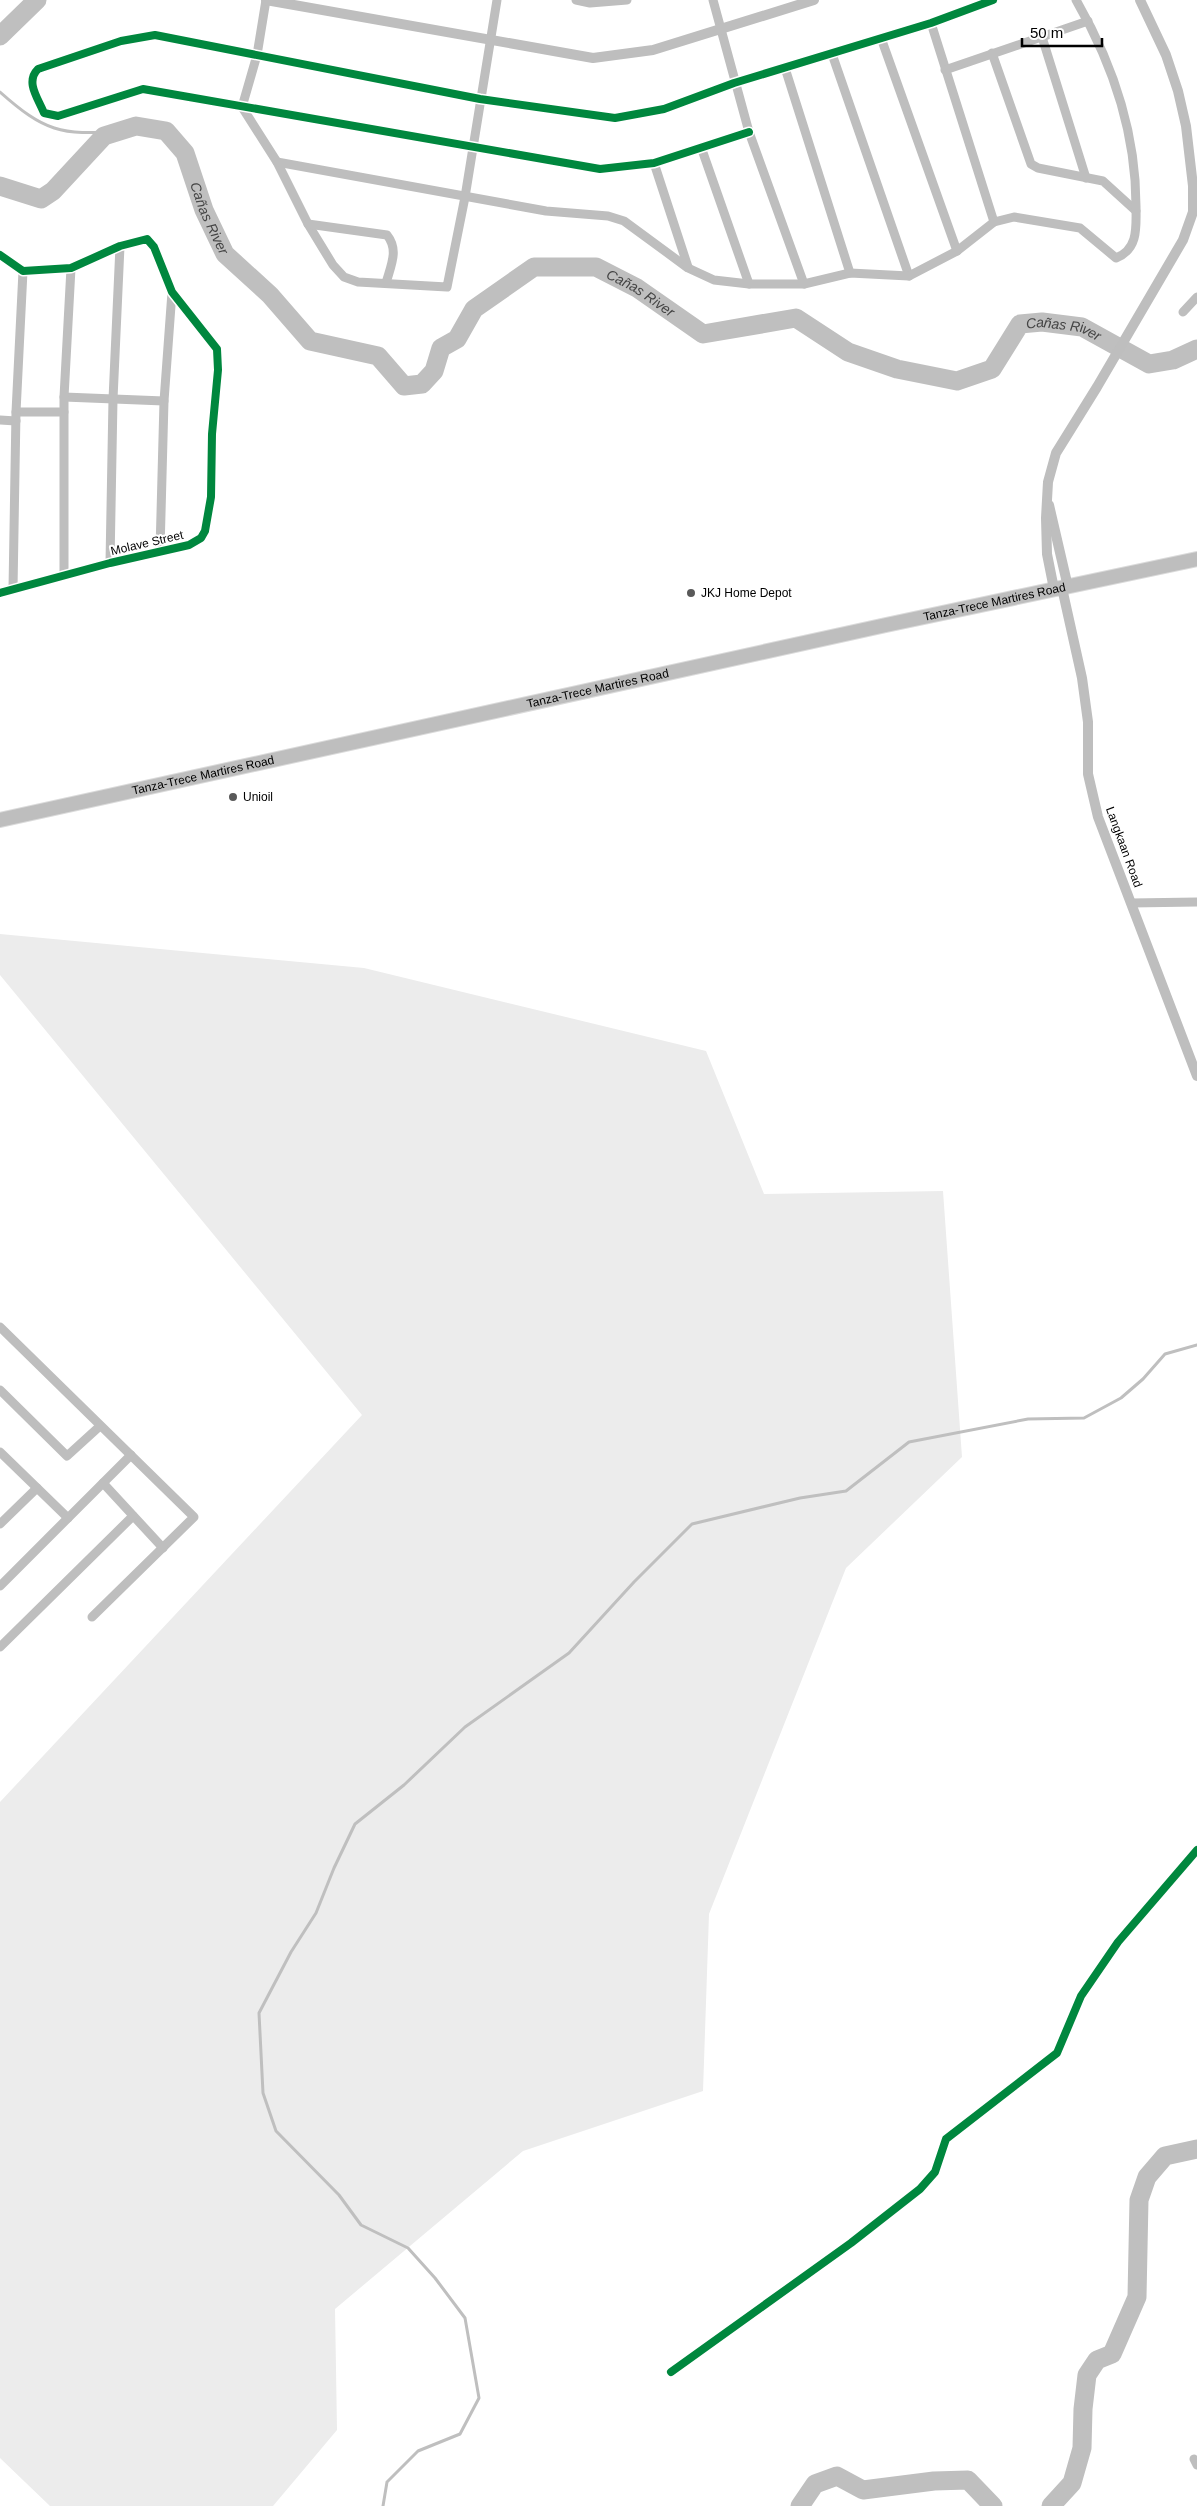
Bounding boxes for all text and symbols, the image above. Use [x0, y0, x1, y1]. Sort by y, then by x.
scale bar [1022, 15, 1102, 47]
text: 50 m [1030, 24, 1063, 41]
water label: Cañas River [187, 180, 232, 258]
water label: Cañas River [604, 266, 679, 321]
water label: Cañas River [1025, 314, 1105, 345]
street label: Molave Street [109, 528, 185, 558]
street label: Tanza-Trece Martires Road [922, 580, 1067, 624]
place label: JKJ Home Depot [701, 586, 792, 600]
marker: JKJ Home Depot [685, 587, 697, 599]
street label: Tanza-Trece Martires Road [525, 666, 670, 711]
street label: Tanza-Trece Martires Road [131, 753, 276, 798]
place label: Unioil [243, 790, 273, 804]
marker: Unioil [227, 791, 239, 803]
street label: Langkaan Road [1103, 805, 1145, 889]

